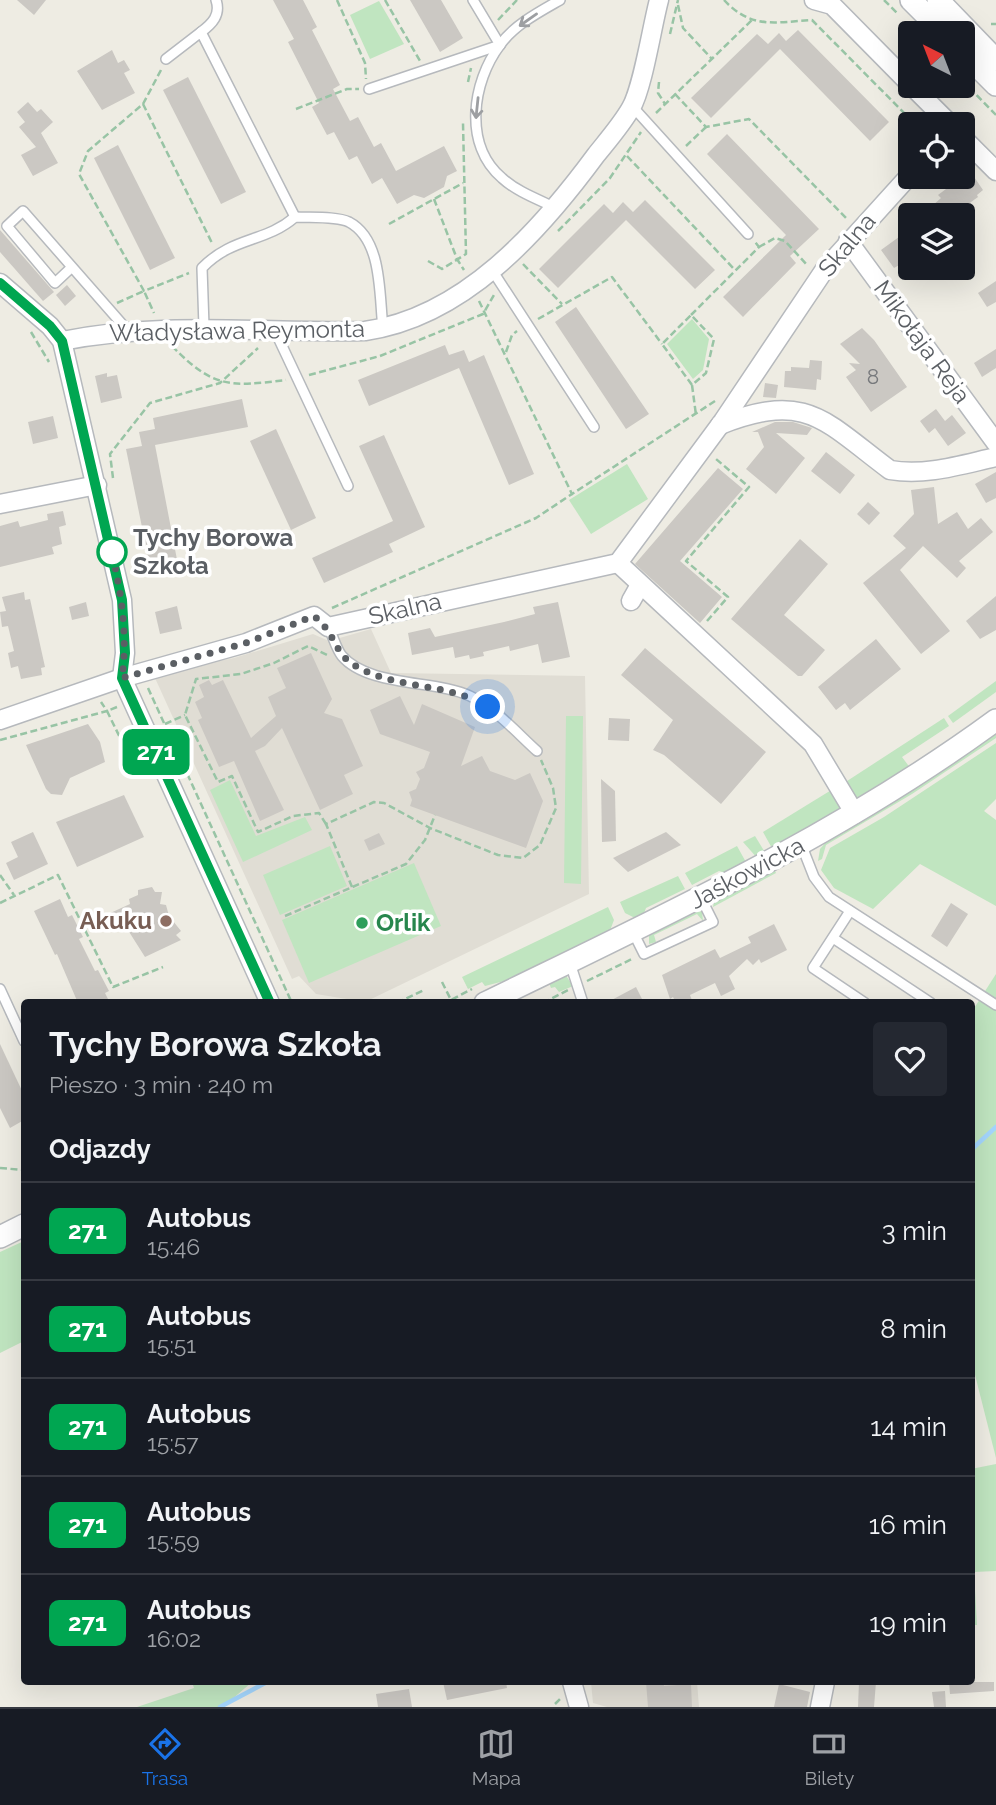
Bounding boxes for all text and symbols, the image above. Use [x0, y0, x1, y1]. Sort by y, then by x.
one-way arrow [519, 13, 538, 27]
north arrow [898, 21, 975, 98]
map controls [898, 21, 975, 280]
one-way arrow [470, 96, 483, 118]
button: locate [898, 112, 975, 189]
button: layers [898, 203, 975, 280]
street label: Skalna [812, 207, 881, 282]
street label: Mikołaja Reja [868, 274, 977, 409]
street label: Władysława Reymonta [109, 314, 365, 347]
house number: 8 [867, 364, 879, 389]
place label: Tychy Borowa Szkoła [133, 523, 293, 580]
marker: Tychy Borowa Szkoła [97, 537, 127, 567]
street label: Skalna [366, 586, 444, 631]
your location [470, 689, 505, 724]
line badge: 271 [116, 729, 196, 775]
text: 271 [137, 737, 175, 766]
street label: Jaśkowicka [685, 830, 809, 915]
place label: Akuku [79, 906, 152, 935]
place label: Orlik [376, 908, 431, 937]
marker: Akuku [158, 913, 174, 929]
marker: Orlik [354, 915, 370, 931]
button: heart [873, 1022, 947, 1096]
text: Tychy Borowa Szkoła [49, 1025, 381, 1064]
text: Pieszo · 3 min · 240 m [49, 1071, 273, 1098]
text: Odjazdy [49, 1134, 151, 1164]
text: Autobus [147, 1203, 251, 1233]
text: 271 [68, 1216, 107, 1245]
text: 3 min [882, 1216, 947, 1246]
text: 15:46 [147, 1233, 200, 1260]
text: Autobus [147, 1301, 251, 1331]
text: 271 [68, 1314, 107, 1343]
text: 8 min [880, 1314, 947, 1344]
text: 15:51 [147, 1331, 196, 1358]
text: Autobus [147, 1399, 251, 1429]
text: 271 [68, 1412, 107, 1441]
text: 14 min [870, 1412, 947, 1442]
text: 15:57 [147, 1429, 198, 1456]
text: Autobus [147, 1497, 251, 1527]
text: 271 [68, 1510, 107, 1539]
text: 16 min [869, 1510, 947, 1540]
text: 15:59 [147, 1527, 200, 1554]
text: Autobus [147, 1595, 251, 1625]
text: 271 [68, 1608, 107, 1637]
text: 19 min [869, 1608, 947, 1638]
text: 16:02 [147, 1625, 201, 1652]
tab: Trasa [142, 1725, 188, 1789]
tab: Mapa [472, 1725, 521, 1789]
tab: Bilety [804, 1725, 854, 1789]

